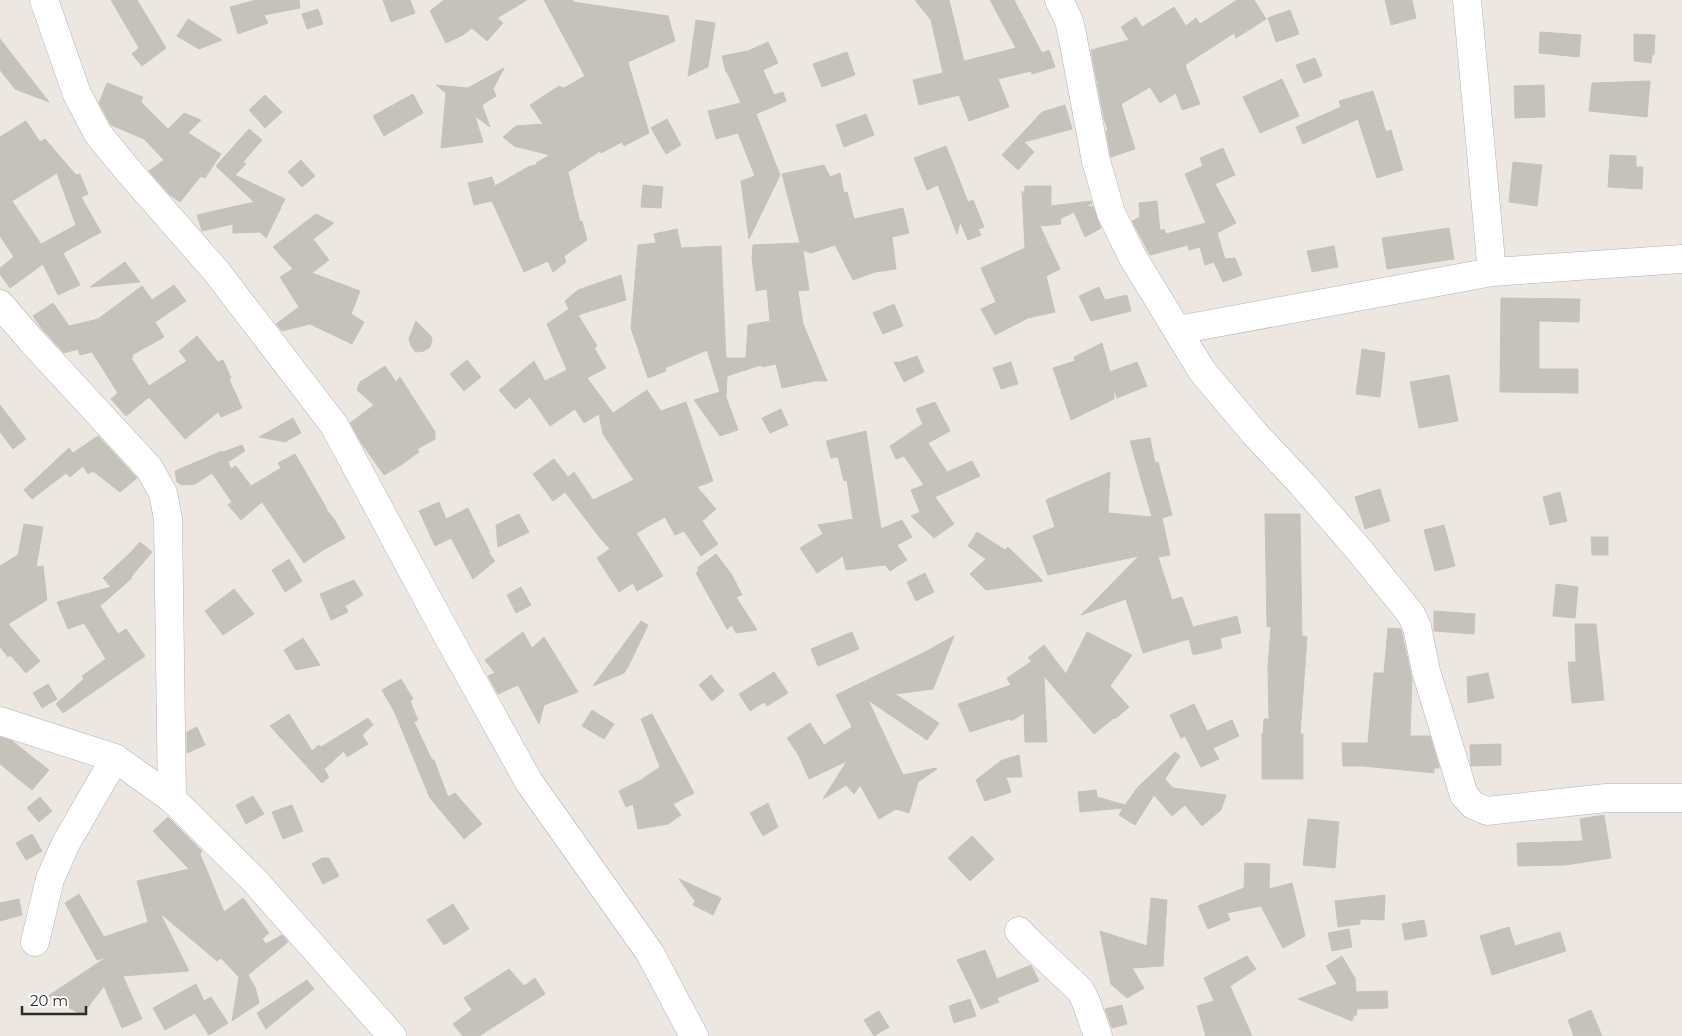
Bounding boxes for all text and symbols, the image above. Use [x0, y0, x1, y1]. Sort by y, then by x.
scale bar [22, 984, 86, 1016]
text: 20 m [30, 991, 68, 1010]

